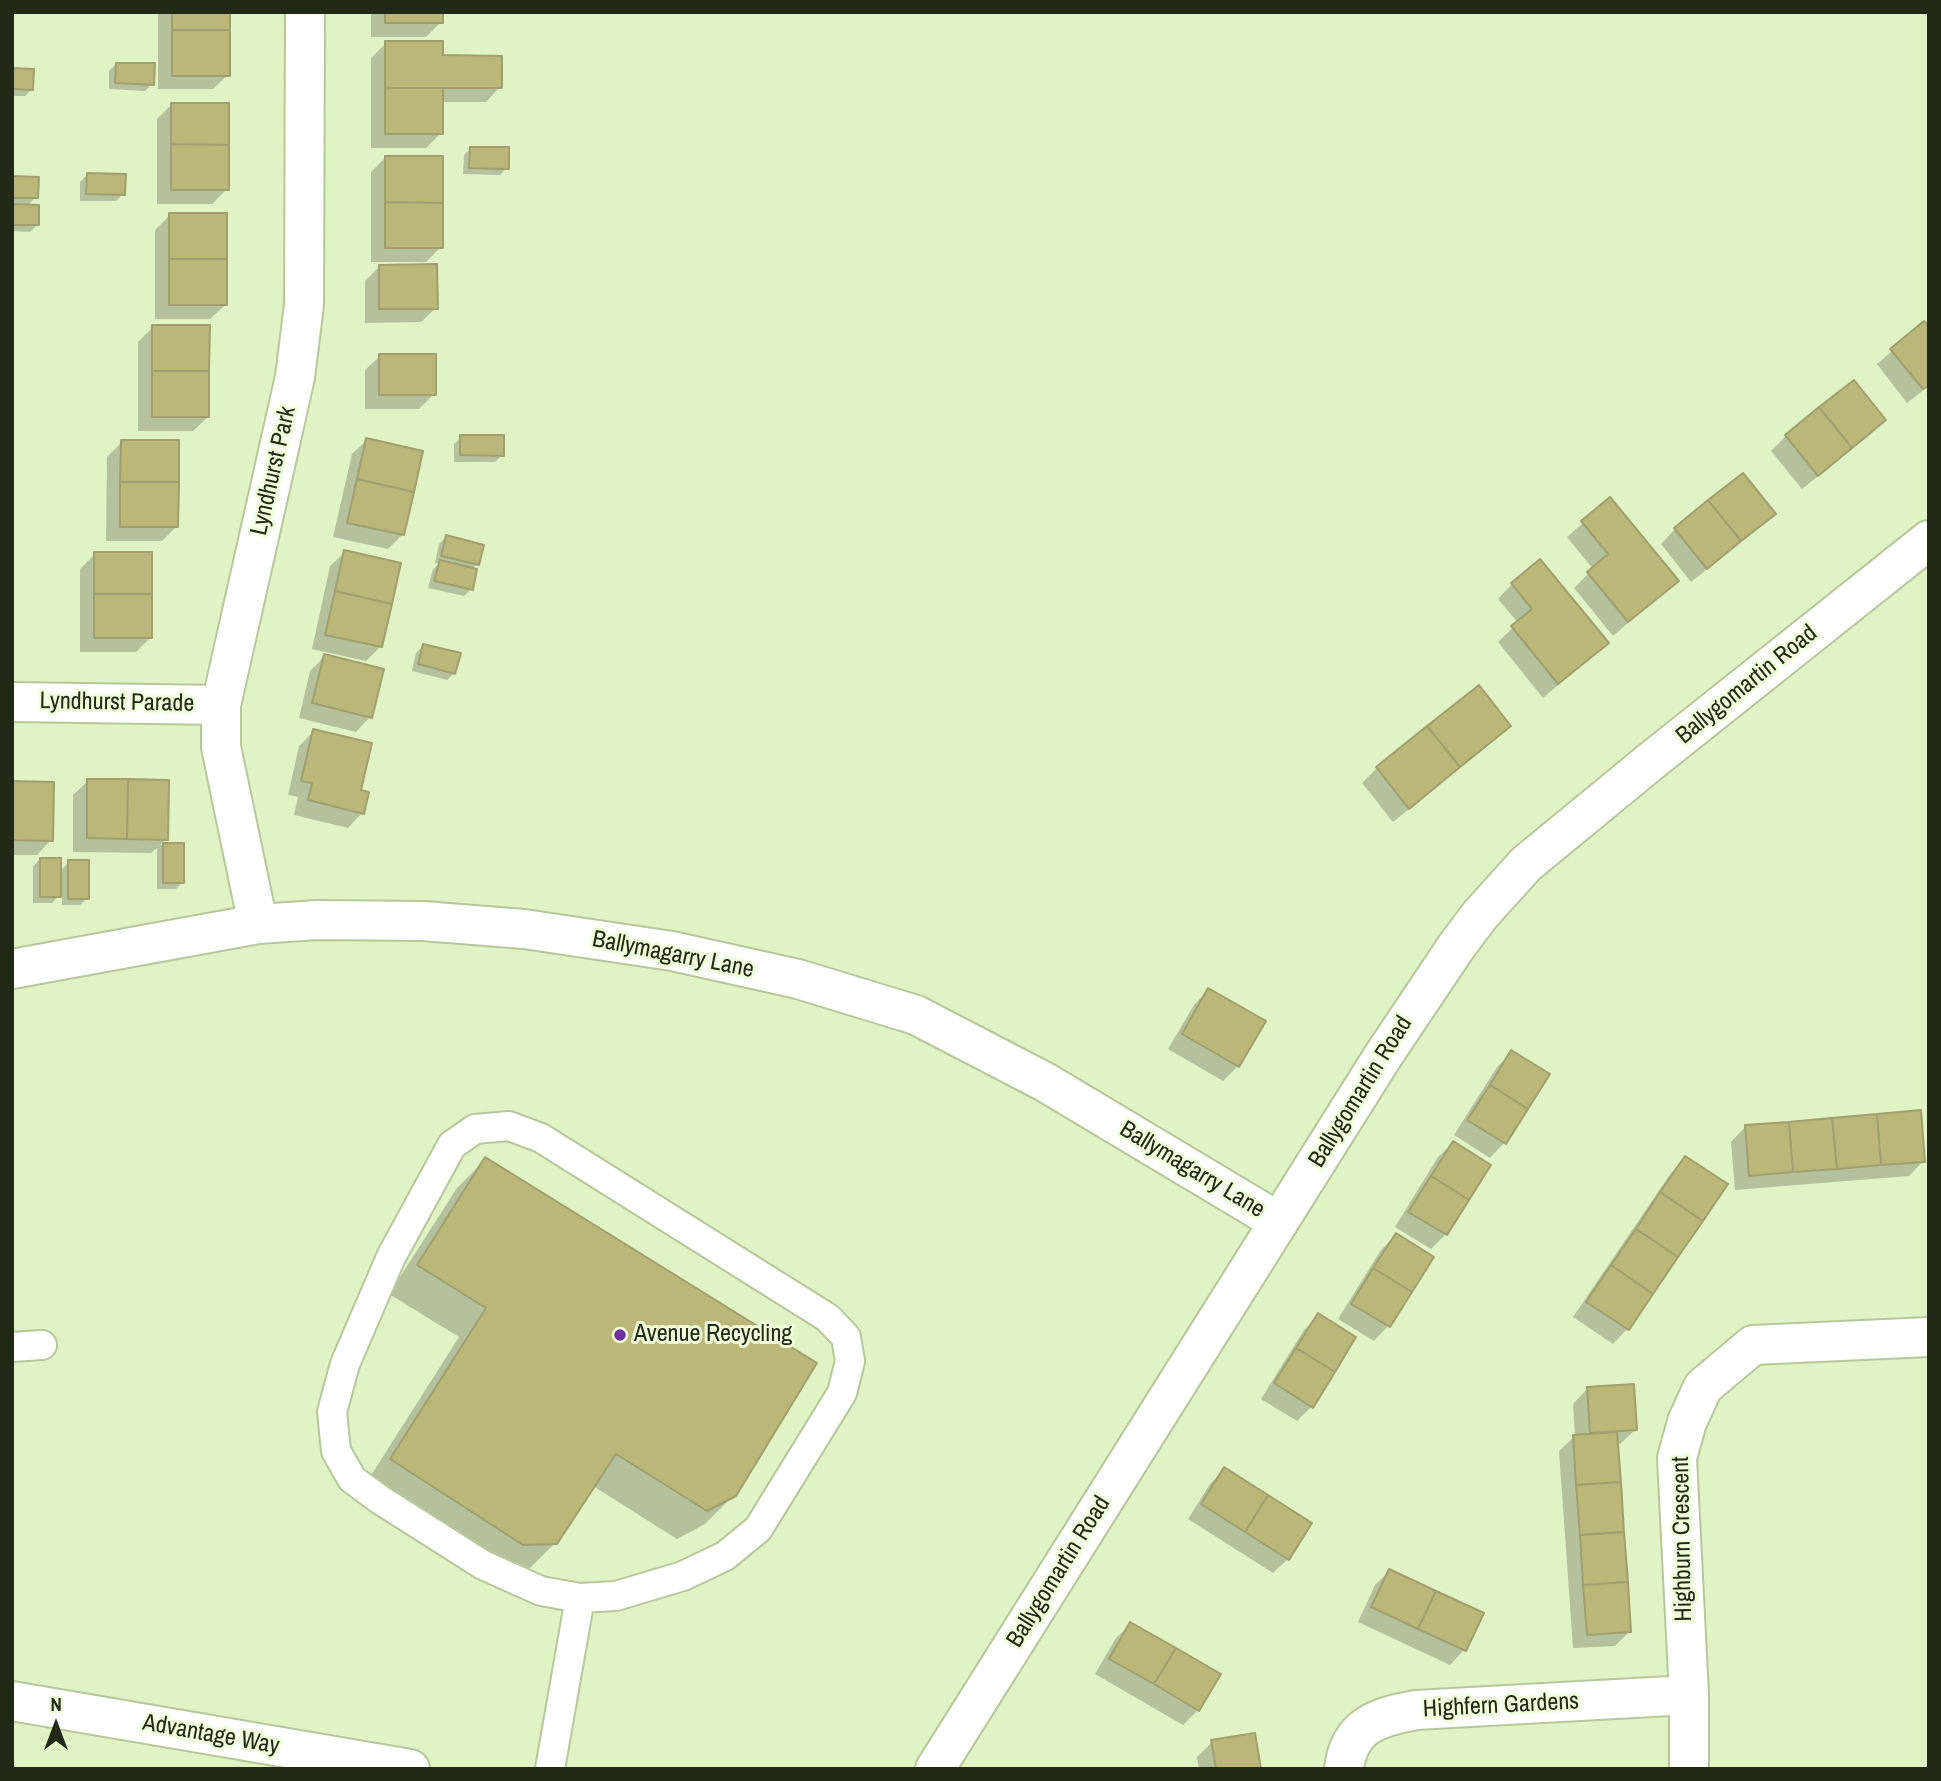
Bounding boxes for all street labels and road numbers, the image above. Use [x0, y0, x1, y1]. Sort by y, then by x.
street label: Lyndhurst Park [245, 404, 303, 538]
street label: Ballygomartin Road [1671, 619, 1823, 751]
street label: Lyndhurst Parade [39, 687, 195, 719]
street label: Ballymagarry Lane [590, 925, 756, 985]
street label: Ballygomartin Road [1303, 1011, 1419, 1173]
street label: Ballymagarry Lane [1114, 1115, 1270, 1225]
street label: Highburn Crescent [1667, 1456, 1699, 1622]
street label: Ballygomartin Road [1001, 1491, 1117, 1653]
street label: Highfern Gardens [1422, 1688, 1580, 1724]
street label: Advantage Way [140, 1709, 282, 1761]

